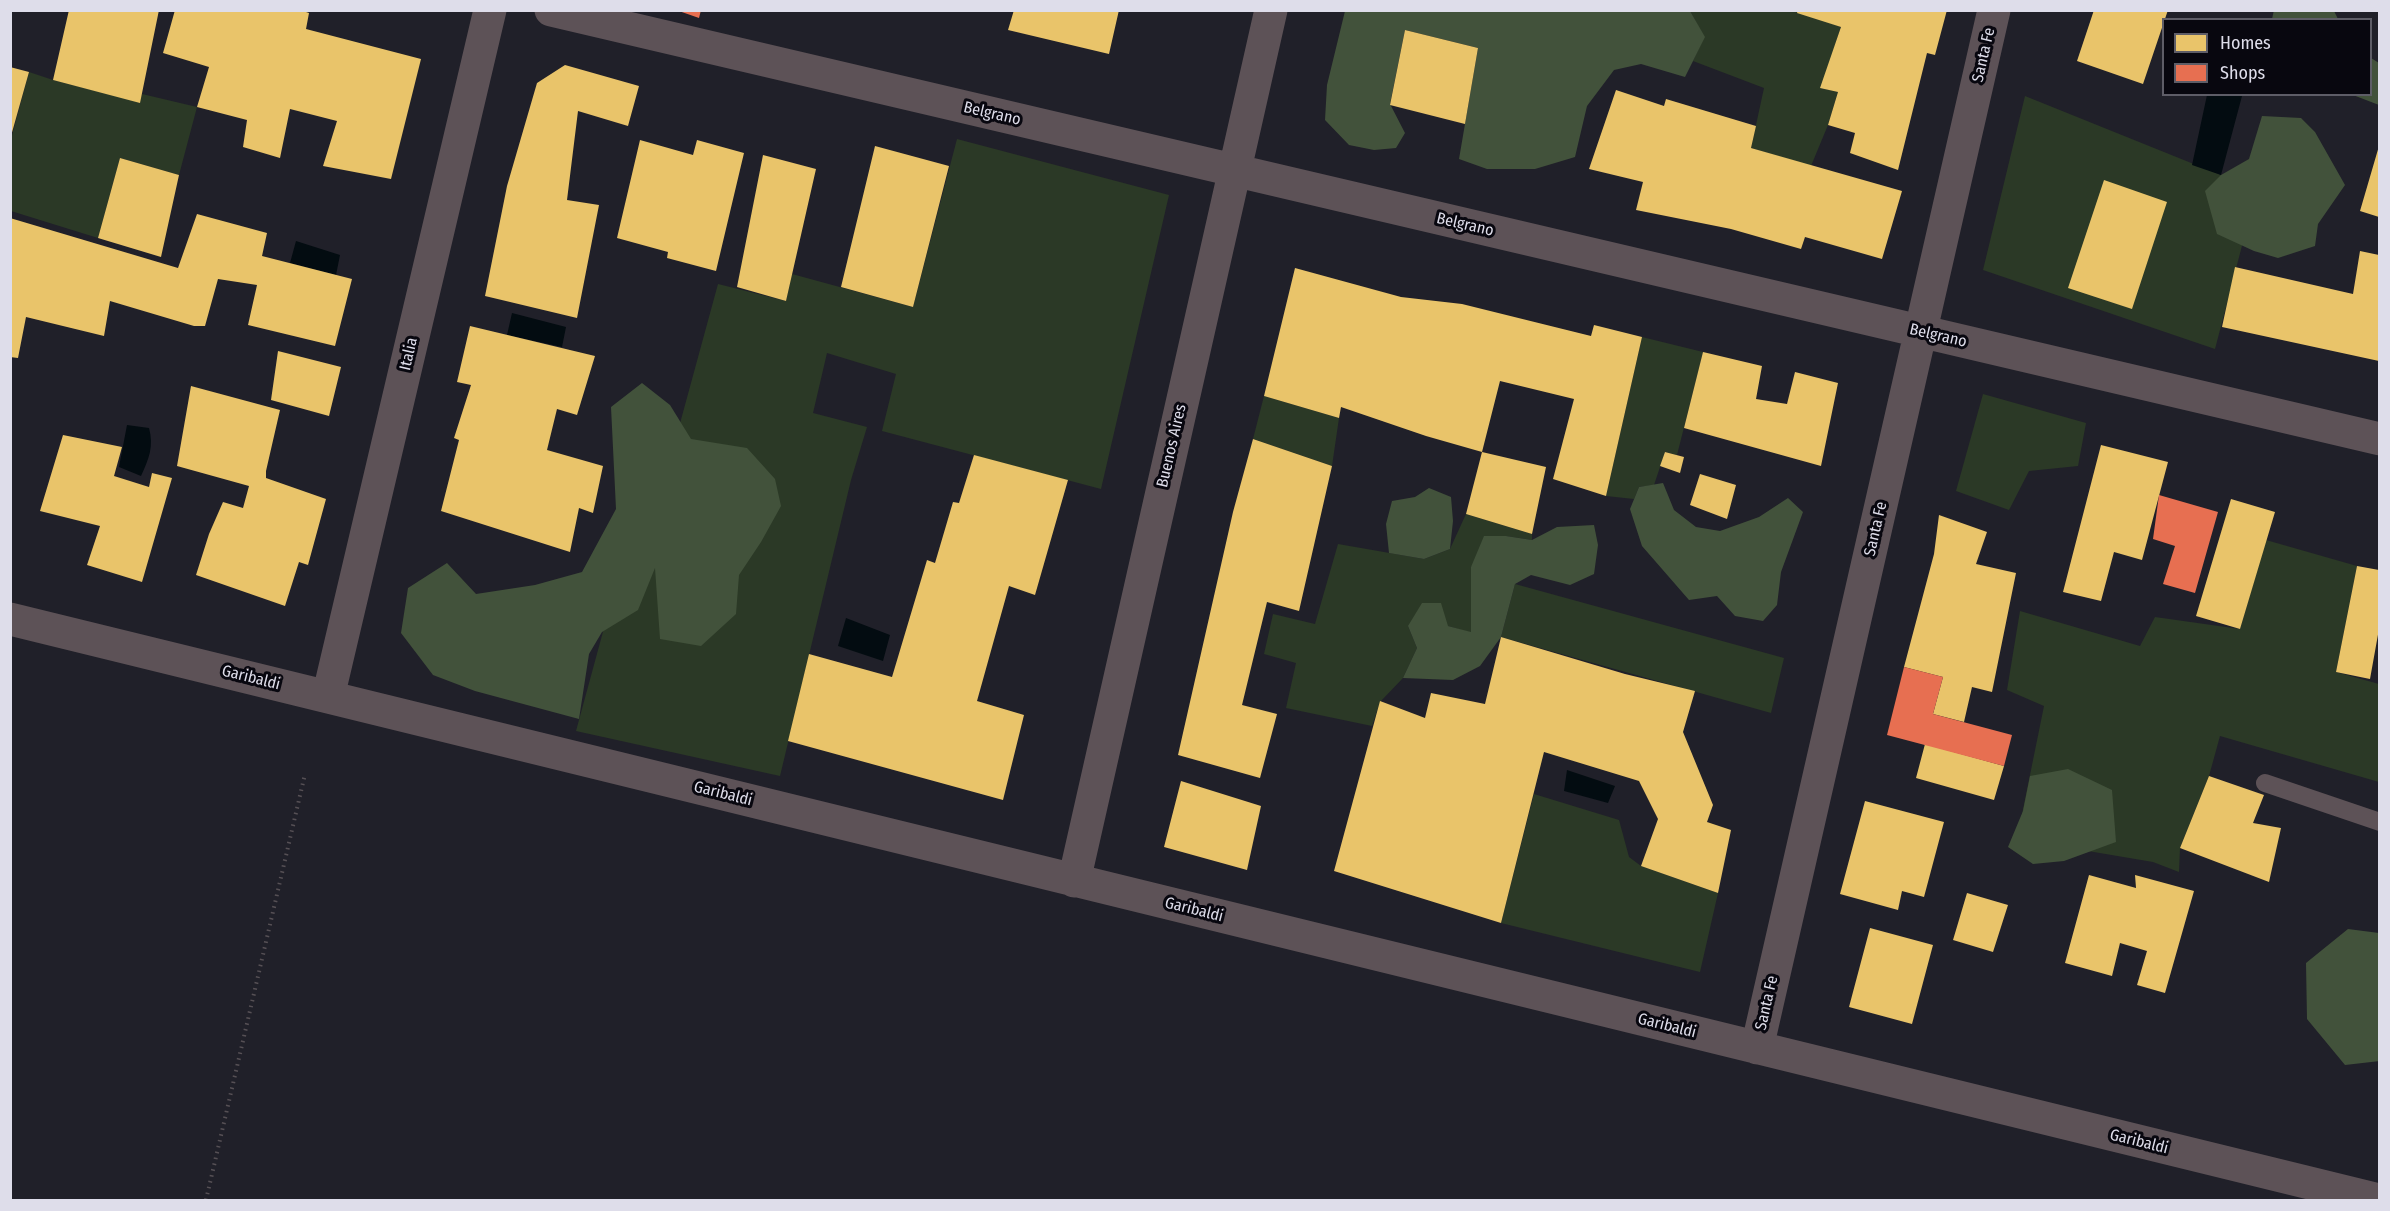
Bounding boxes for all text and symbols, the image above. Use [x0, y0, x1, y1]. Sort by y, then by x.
legend [2162, 18, 2372, 96]
street label: Santa Fe [1968, 26, 2000, 84]
text: Homes [2220, 32, 2271, 54]
text: Shops [2220, 62, 2265, 84]
street label: Belgrano [961, 98, 1023, 130]
street label: Belgrano [1434, 209, 1496, 241]
street label: Belgrano [1907, 320, 1969, 352]
street label: Italia [396, 336, 422, 372]
street label: Buenos Aires [1153, 403, 1191, 489]
street label: Santa Fe [1860, 500, 1892, 558]
street label: Garibaldi [220, 661, 282, 695]
street label: Garibaldi [692, 777, 754, 811]
street label: Garibaldi [1163, 893, 1225, 927]
street label: Santa Fe [1751, 974, 1783, 1032]
street label: Garibaldi [1636, 1009, 1698, 1043]
street label: Garibaldi [2108, 1125, 2170, 1159]

